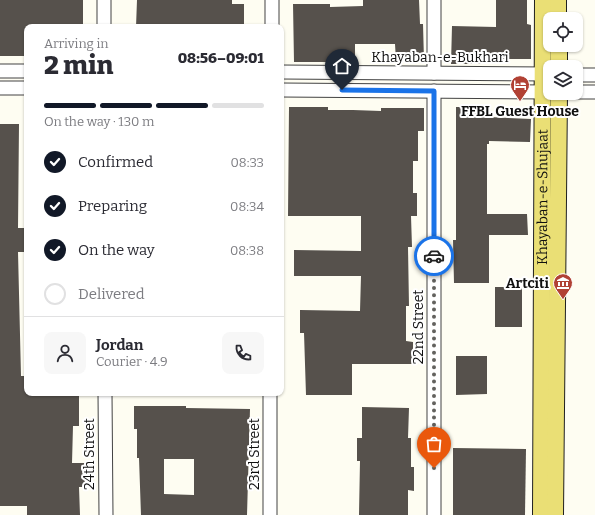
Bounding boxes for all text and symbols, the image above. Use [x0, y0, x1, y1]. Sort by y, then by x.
map controls [543, 12, 583, 100]
button: locate [543, 12, 583, 52]
text: Arriving in [44, 36, 109, 51]
text: 08:56–09:01 [178, 49, 264, 67]
pin [325, 49, 359, 90]
street label: Khayaban-e-Bukhari [371, 49, 509, 66]
text: 2 min [44, 50, 114, 81]
icon: home [331, 55, 353, 77]
button: layers [543, 60, 583, 100]
hotel icon: FFBL Guest House [509, 74, 531, 102]
place label: FFBL Guest House [461, 103, 579, 120]
text: On the way · 130 m [44, 114, 154, 129]
street label: Khayaban-e-Shujaat [533, 129, 551, 265]
icon: check [44, 151, 66, 173]
text: Confirmed [78, 153, 153, 171]
text: 08:33 [231, 155, 264, 170]
icon: check [44, 195, 66, 217]
text: Preparing [78, 197, 147, 215]
text: 08:34 [230, 199, 264, 214]
courier [414, 236, 454, 276]
icon: check [44, 239, 66, 261]
text: On the way [78, 241, 155, 259]
text: 08:38 [230, 243, 264, 258]
icon: car [423, 245, 445, 267]
museum icon: Artciti [552, 272, 574, 300]
place label: Artciti [506, 275, 550, 292]
text: Delivered [78, 285, 145, 303]
street label: 22nd Street [410, 290, 427, 364]
button: person [44, 332, 86, 374]
button: phone [222, 332, 264, 374]
text: Jordan [96, 336, 143, 354]
text: Courier · 4.9 [96, 354, 168, 369]
street label: 24th Street [81, 418, 98, 490]
street label: 23rd Street [246, 418, 263, 490]
pin [417, 427, 451, 468]
icon: bag [423, 433, 445, 455]

